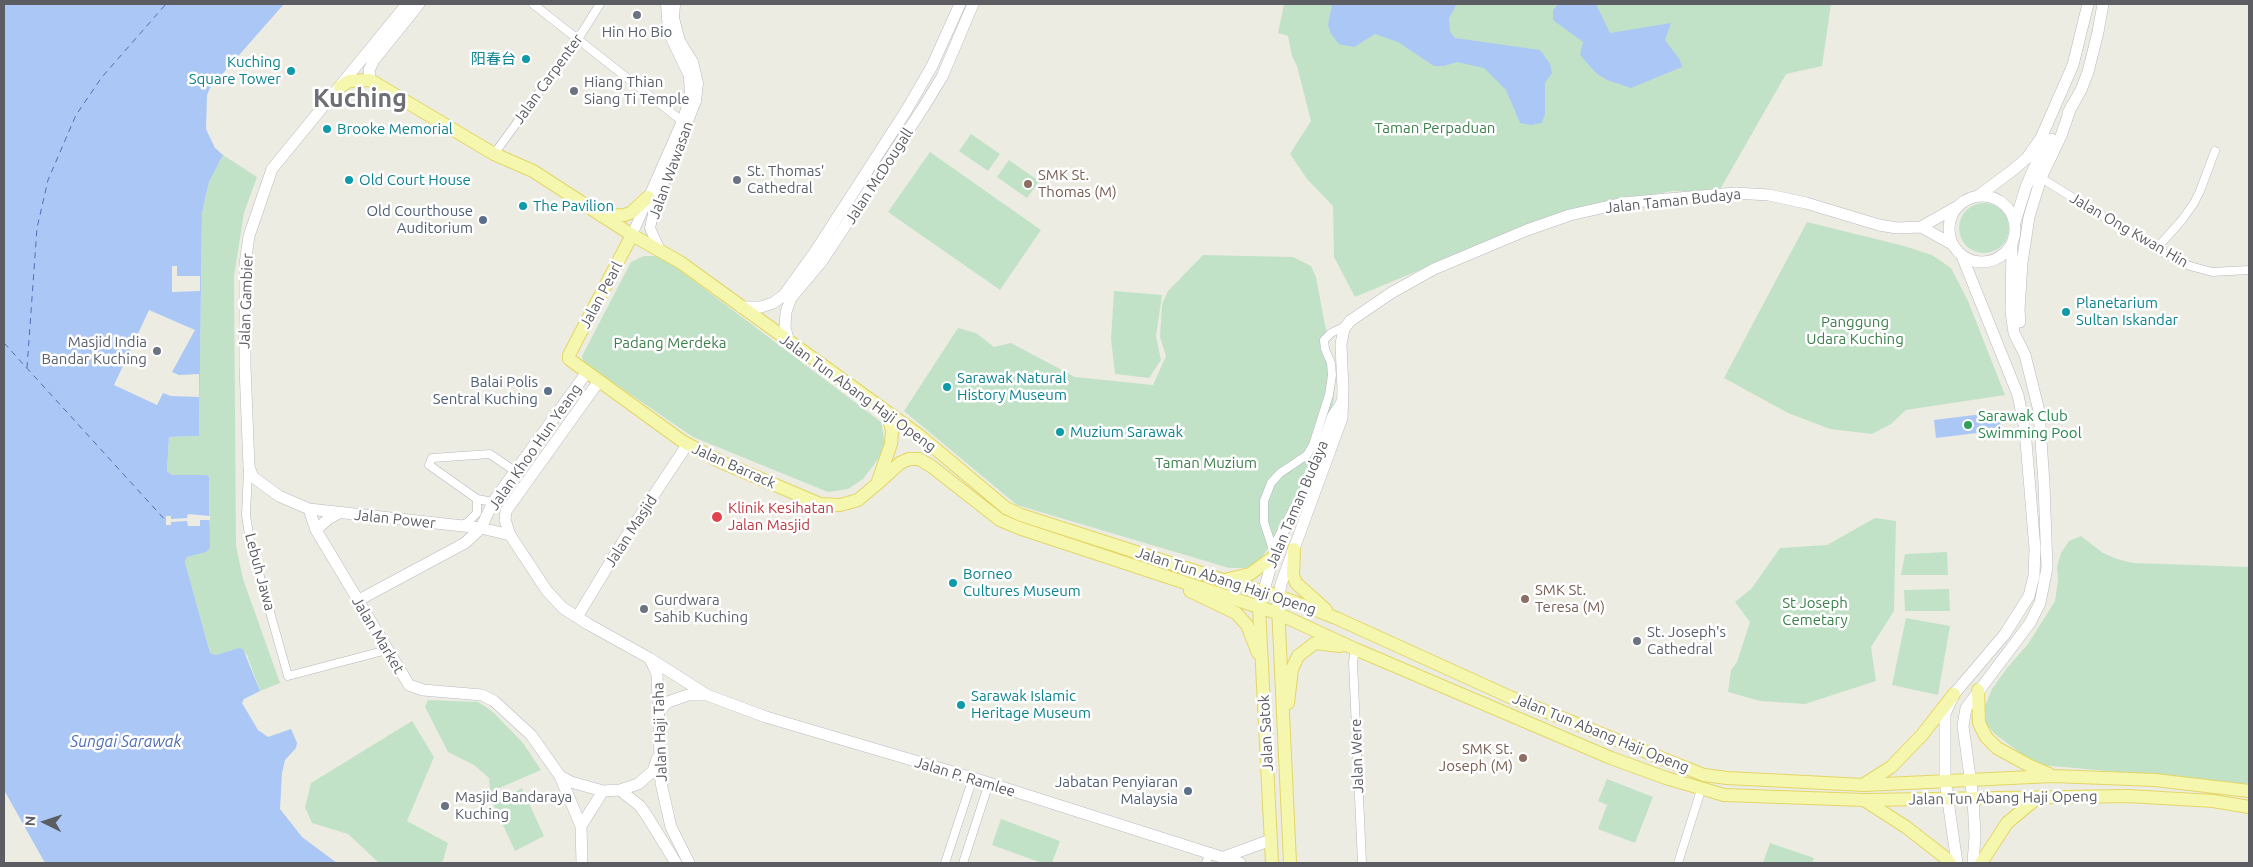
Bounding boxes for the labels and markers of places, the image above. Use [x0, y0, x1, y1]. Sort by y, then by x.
marker: Hin Ho Bio [631, 9, 643, 21]
place label: Hin Ho Bio [602, 23, 672, 41]
place label: 阳春台 [471, 50, 516, 68]
place label: Kuching Square Tower [189, 53, 281, 88]
marker: 阳春台 [520, 53, 532, 65]
marker: Kuching Square Tower [285, 65, 297, 77]
place label: Hiang Thian Siang Ti Temple [584, 73, 689, 108]
marker: Hiang Thian Siang Ti Temple [568, 85, 580, 97]
place label: Brooke Memorial [337, 120, 453, 138]
marker: Brooke Memorial [321, 123, 333, 135]
place label: St. Thomas' Cathedral [747, 162, 824, 197]
place label: SMK St. Thomas (M) [1038, 166, 1117, 201]
place label: Old Court House [359, 171, 471, 189]
marker: Old Court House [343, 174, 355, 186]
marker: St. Thomas' Cathedral [731, 174, 743, 186]
marker: SMK St. Thomas (M) [1022, 178, 1034, 190]
place label: The Pavilion [533, 197, 614, 215]
marker: The Pavilion [517, 200, 529, 212]
place label: Old Courthouse Auditorium [366, 202, 473, 237]
marker: Old Courthouse Auditorium [477, 214, 489, 226]
place label: Planetarium Sultan Iskandar [2076, 294, 2178, 329]
marker: Planetarium Sultan Iskandar [2060, 306, 2072, 318]
place label: Masjid India Bandar Kuching [42, 333, 147, 368]
marker: Masjid India Bandar Kuching [151, 345, 163, 357]
place label: Sarawak Natural History Museum [957, 369, 1067, 404]
place label: Balai Polis Sentral Kuching [433, 373, 538, 408]
marker: Sarawak Natural History Museum [941, 381, 953, 393]
marker: Balai Polis Sentral Kuching [542, 385, 554, 397]
place label: Sarawak Club Swimming Pool [1978, 407, 2082, 442]
marker: Sarawak Club Swimming Pool [1962, 419, 1974, 431]
place label: Muzium Sarawak [1070, 423, 1183, 441]
marker: Muzium Sarawak [1054, 426, 1066, 438]
place label: Klinik Kesihatan Jalan Masjid [728, 499, 834, 534]
marker: Klinik Kesihatan Jalan Masjid [710, 510, 724, 524]
place label: Borneo Cultures Museum [963, 565, 1081, 600]
marker: Borneo Cultures Museum [947, 577, 959, 589]
place label: SMK St. Teresa (M) [1535, 581, 1605, 616]
place label: Gurdwara Sahib Kuching [654, 591, 748, 626]
marker: SMK St. Teresa (M) [1519, 593, 1531, 605]
marker: Gurdwara Sahib Kuching [638, 603, 650, 615]
place label: St. Joseph's Cathedral [1647, 623, 1726, 658]
marker: St. Joseph's Cathedral [1631, 635, 1643, 647]
place label: Sarawak Islamic Heritage Museum [971, 687, 1091, 722]
marker: Sarawak Islamic Heritage Museum [955, 699, 967, 711]
place label: SMK St. Joseph (M) [1439, 740, 1513, 775]
marker: SMK St. Joseph (M) [1517, 752, 1529, 764]
place label: Jabatan Penyiaran Malaysia [1055, 773, 1178, 808]
marker: Jabatan Penyiaran Malaysia [1182, 785, 1194, 797]
place label: Masjid Bandaraya Kuching [455, 788, 572, 823]
marker: Masjid Bandaraya Kuching [439, 800, 451, 812]

